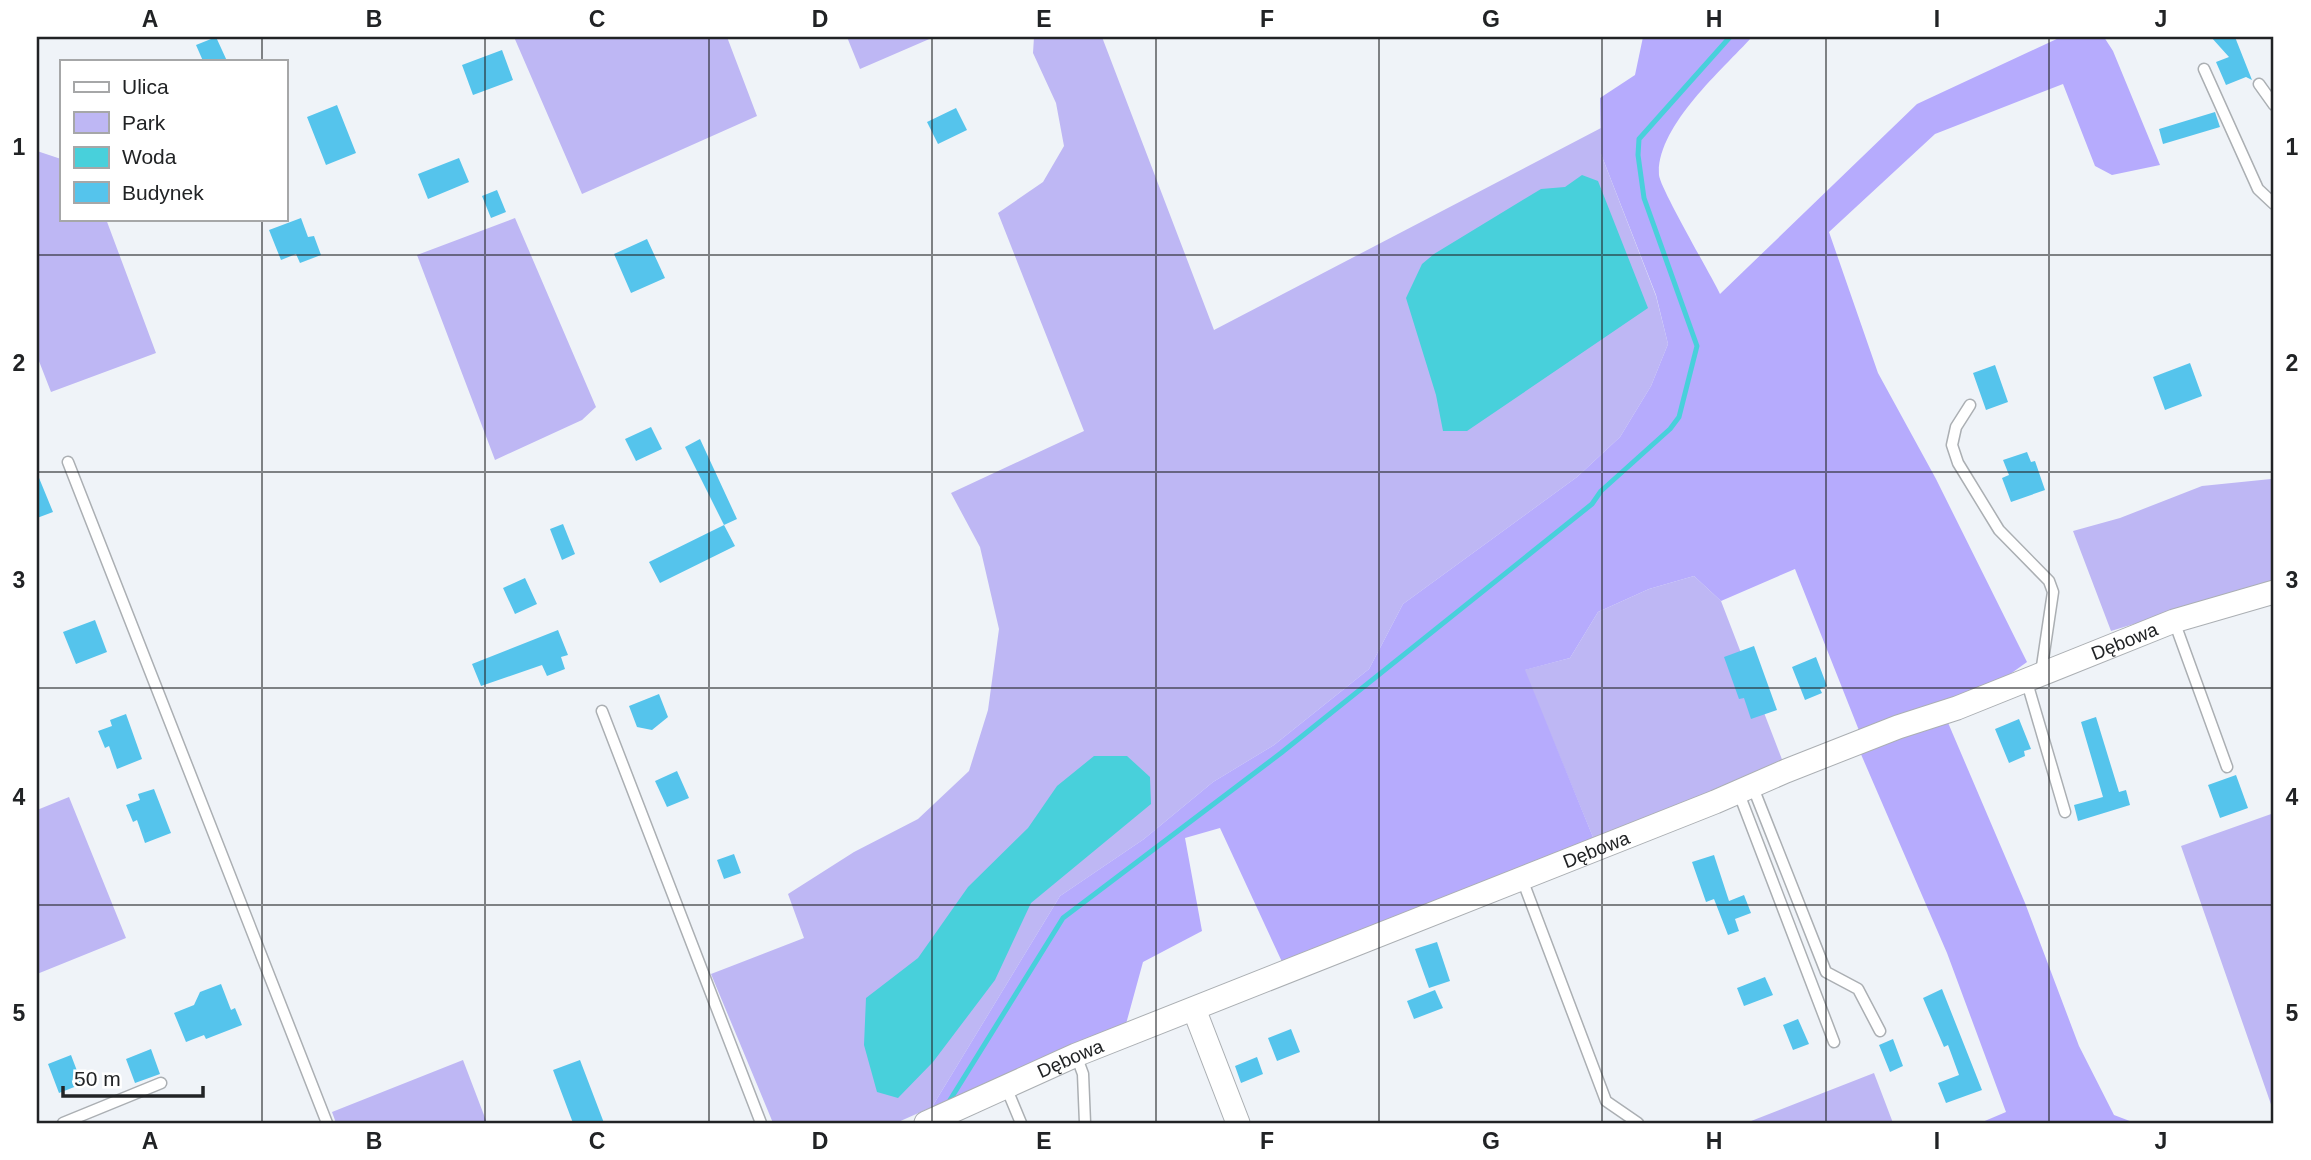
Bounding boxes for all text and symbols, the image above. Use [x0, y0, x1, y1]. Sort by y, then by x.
text: A [142, 6, 158, 32]
text: B [366, 6, 382, 32]
text: C [589, 6, 605, 32]
text: D [812, 6, 828, 32]
text: E [1036, 6, 1052, 32]
text: F [1260, 6, 1274, 32]
text: G [1482, 6, 1500, 32]
text: H [1706, 6, 1722, 32]
text: I [1934, 6, 1940, 32]
text: J [2155, 6, 2167, 32]
legend [60, 60, 287, 220]
text: Ulica [122, 75, 169, 98]
text: Park [122, 111, 166, 134]
text: 1 [13, 134, 26, 160]
text: 1 [2286, 134, 2299, 160]
text: Woda [122, 145, 177, 168]
text: Budynek [122, 181, 204, 204]
text: 2 [13, 350, 25, 376]
text: 2 [2286, 350, 2298, 376]
text: 3 [13, 567, 25, 593]
text: 3 [2286, 567, 2298, 593]
street label: Dębowa [2088, 618, 2161, 664]
text: 4 [13, 784, 26, 810]
text: 4 [2286, 784, 2299, 810]
street label: Dębowa [1560, 827, 1633, 872]
text: 5 [13, 1000, 26, 1026]
text: 5 [2286, 1000, 2299, 1026]
street label: Dębowa [1034, 1035, 1107, 1082]
scale bar [63, 1055, 203, 1099]
text: 50 m [74, 1067, 121, 1090]
text: A [142, 1128, 158, 1154]
text: B [366, 1128, 382, 1154]
text: C [589, 1128, 605, 1154]
text: D [812, 1128, 828, 1154]
text: E [1036, 1128, 1052, 1154]
text: F [1260, 1128, 1274, 1154]
text: G [1482, 1128, 1500, 1154]
text: H [1706, 1128, 1722, 1154]
text: I [1934, 1128, 1940, 1154]
text: J [2155, 1128, 2167, 1154]

